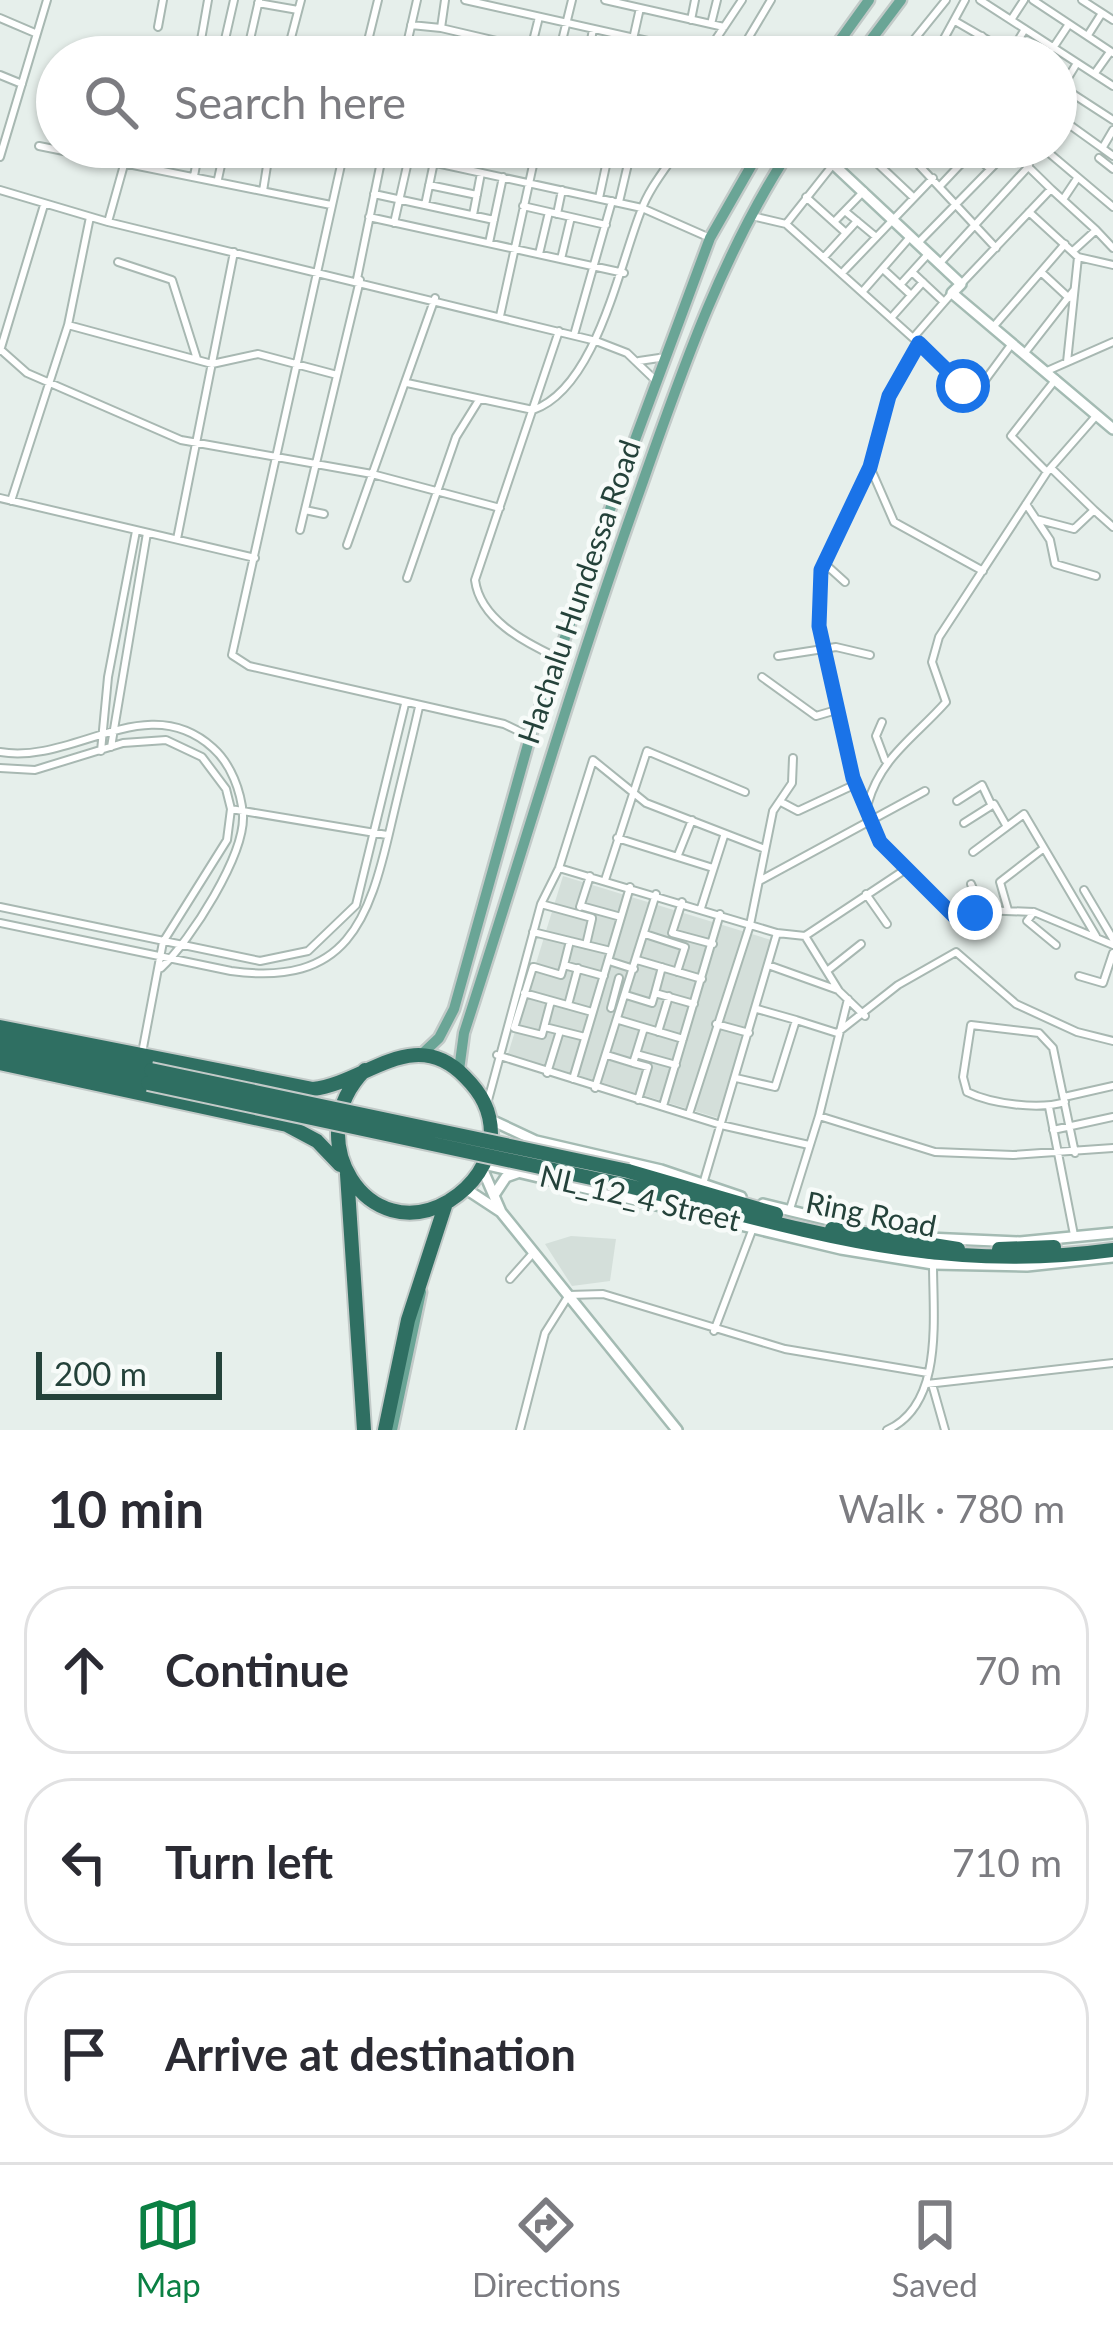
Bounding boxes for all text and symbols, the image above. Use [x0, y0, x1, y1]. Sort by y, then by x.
search box [36, 36, 1077, 168]
icon: search [78, 69, 144, 135]
text: Search here [174, 75, 406, 129]
route start [936, 359, 990, 413]
street label: Hachalu Hundessa Road [509, 435, 647, 748]
route end [948, 886, 1002, 940]
street label: NL_12_4 Street [537, 1156, 744, 1238]
street label: Ring Road [803, 1183, 940, 1243]
scale bar [36, 1346, 222, 1399]
text: 200 m [54, 1353, 147, 1393]
text: 10 min [48, 1478, 204, 1539]
text: Walk · 780 m [838, 1485, 1065, 1531]
icon: ahead [51, 1637, 117, 1703]
text: Continue [165, 1643, 349, 1697]
text: 70 m [975, 1647, 1062, 1693]
icon: left [51, 1829, 117, 1895]
text: Turn left [165, 1835, 333, 1889]
text: 710 m [952, 1839, 1062, 1885]
icon: arrive [51, 2021, 117, 2087]
text: Arrive at destination [165, 2027, 576, 2081]
tab: Map [135, 2192, 201, 2304]
tab: Directions [472, 2192, 621, 2304]
tab: Saved [891, 2192, 978, 2304]

